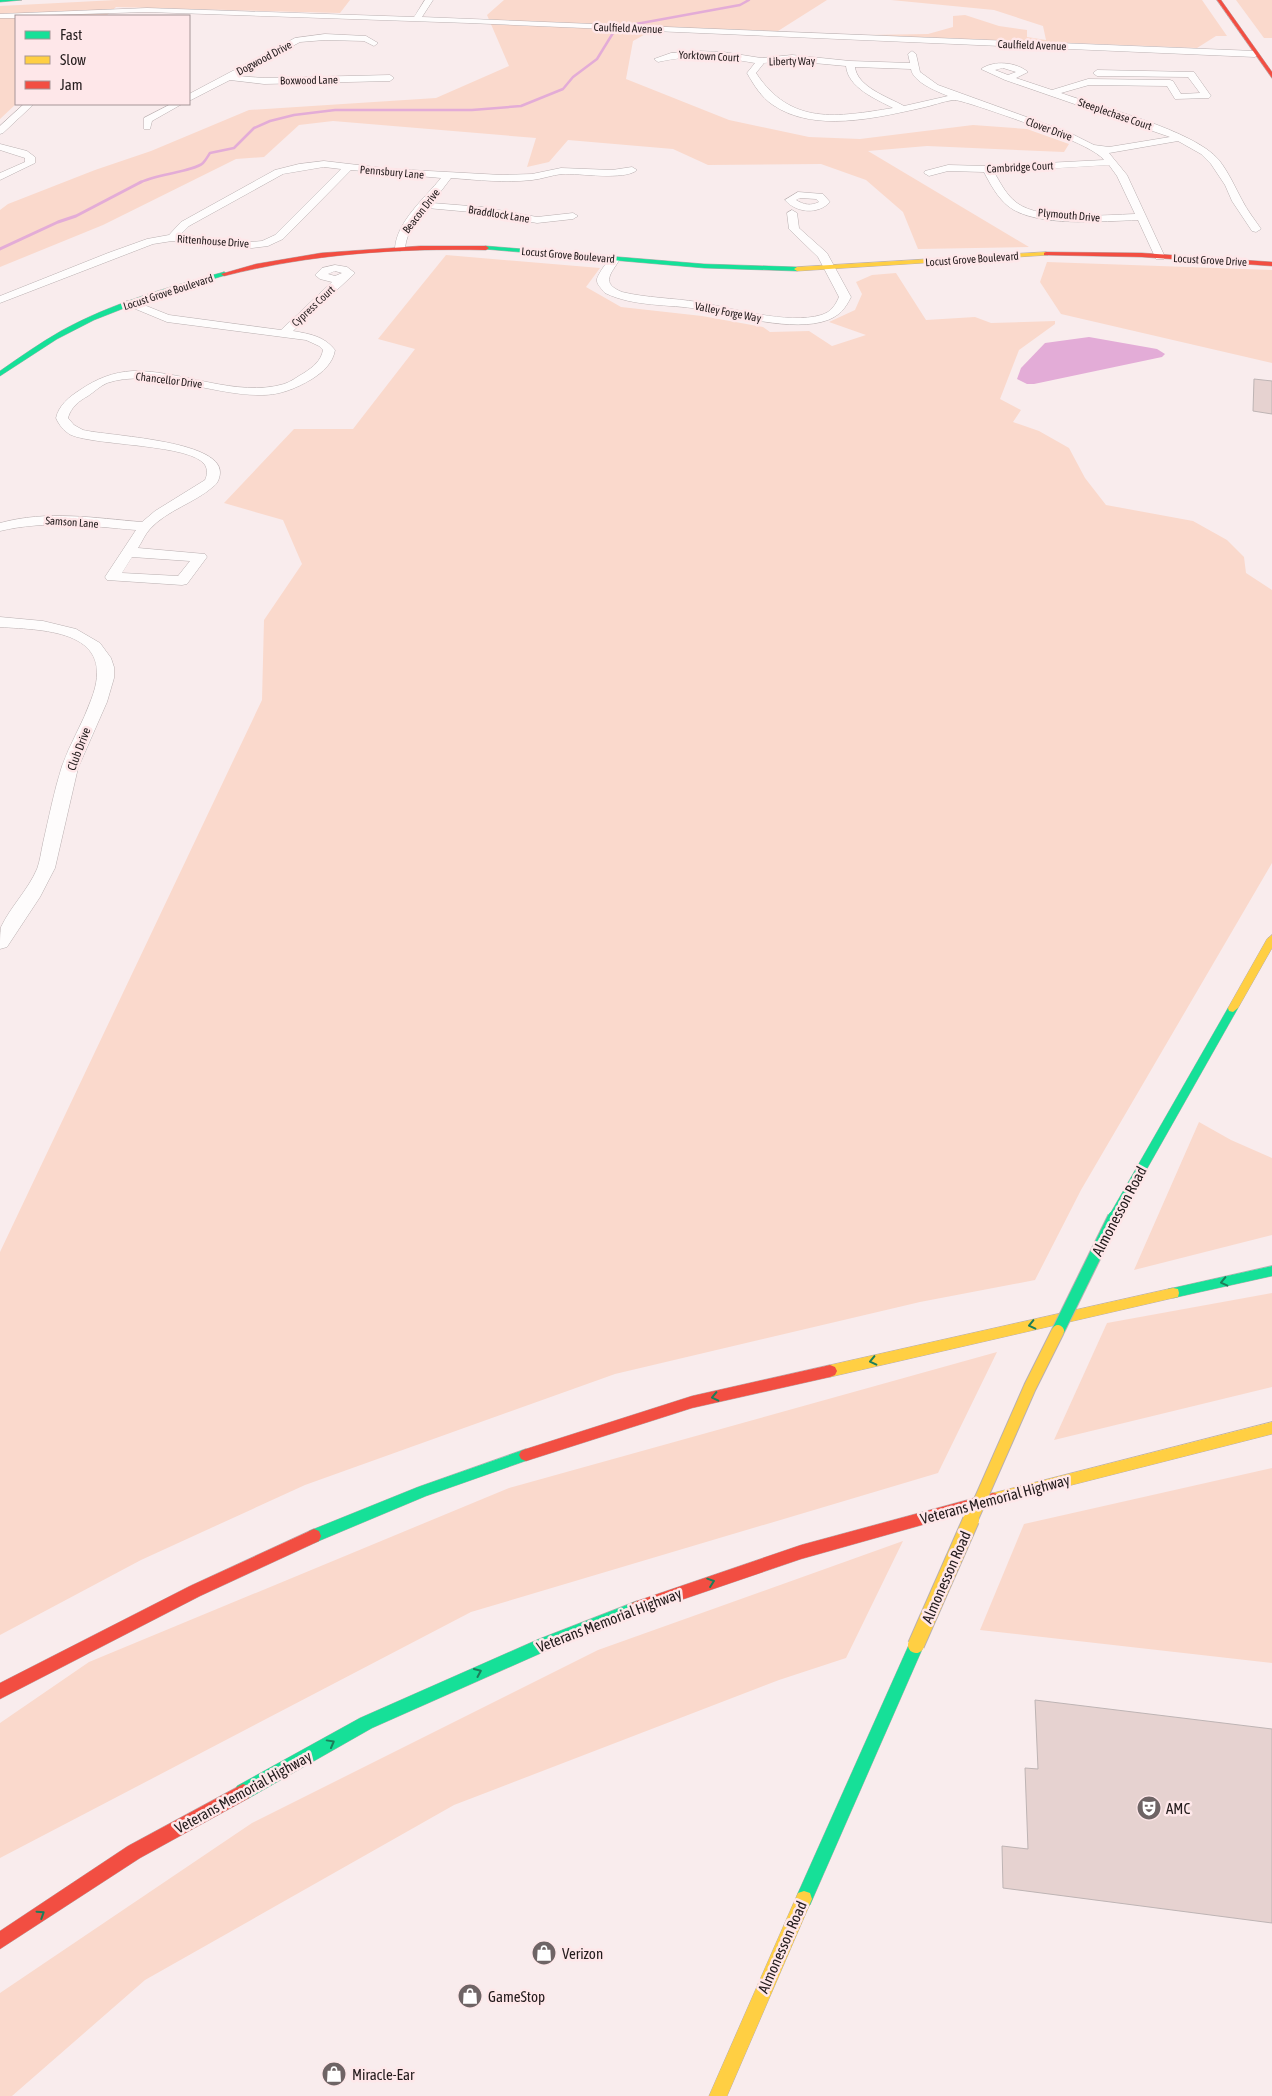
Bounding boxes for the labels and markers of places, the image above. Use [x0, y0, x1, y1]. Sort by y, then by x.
theatre icon: AMC [1136, 1795, 1162, 1821]
place label: AMC [1166, 1800, 1190, 1817]
shop icon: Verizon [531, 1940, 557, 1966]
place label: Verizon [562, 1945, 603, 1962]
shop icon: GameStop [457, 1983, 483, 2009]
place label: GameStop [488, 1988, 545, 2005]
shop icon: Miracle-Ear [321, 2061, 347, 2087]
place label: Miracle-Ear [352, 2066, 415, 2083]

